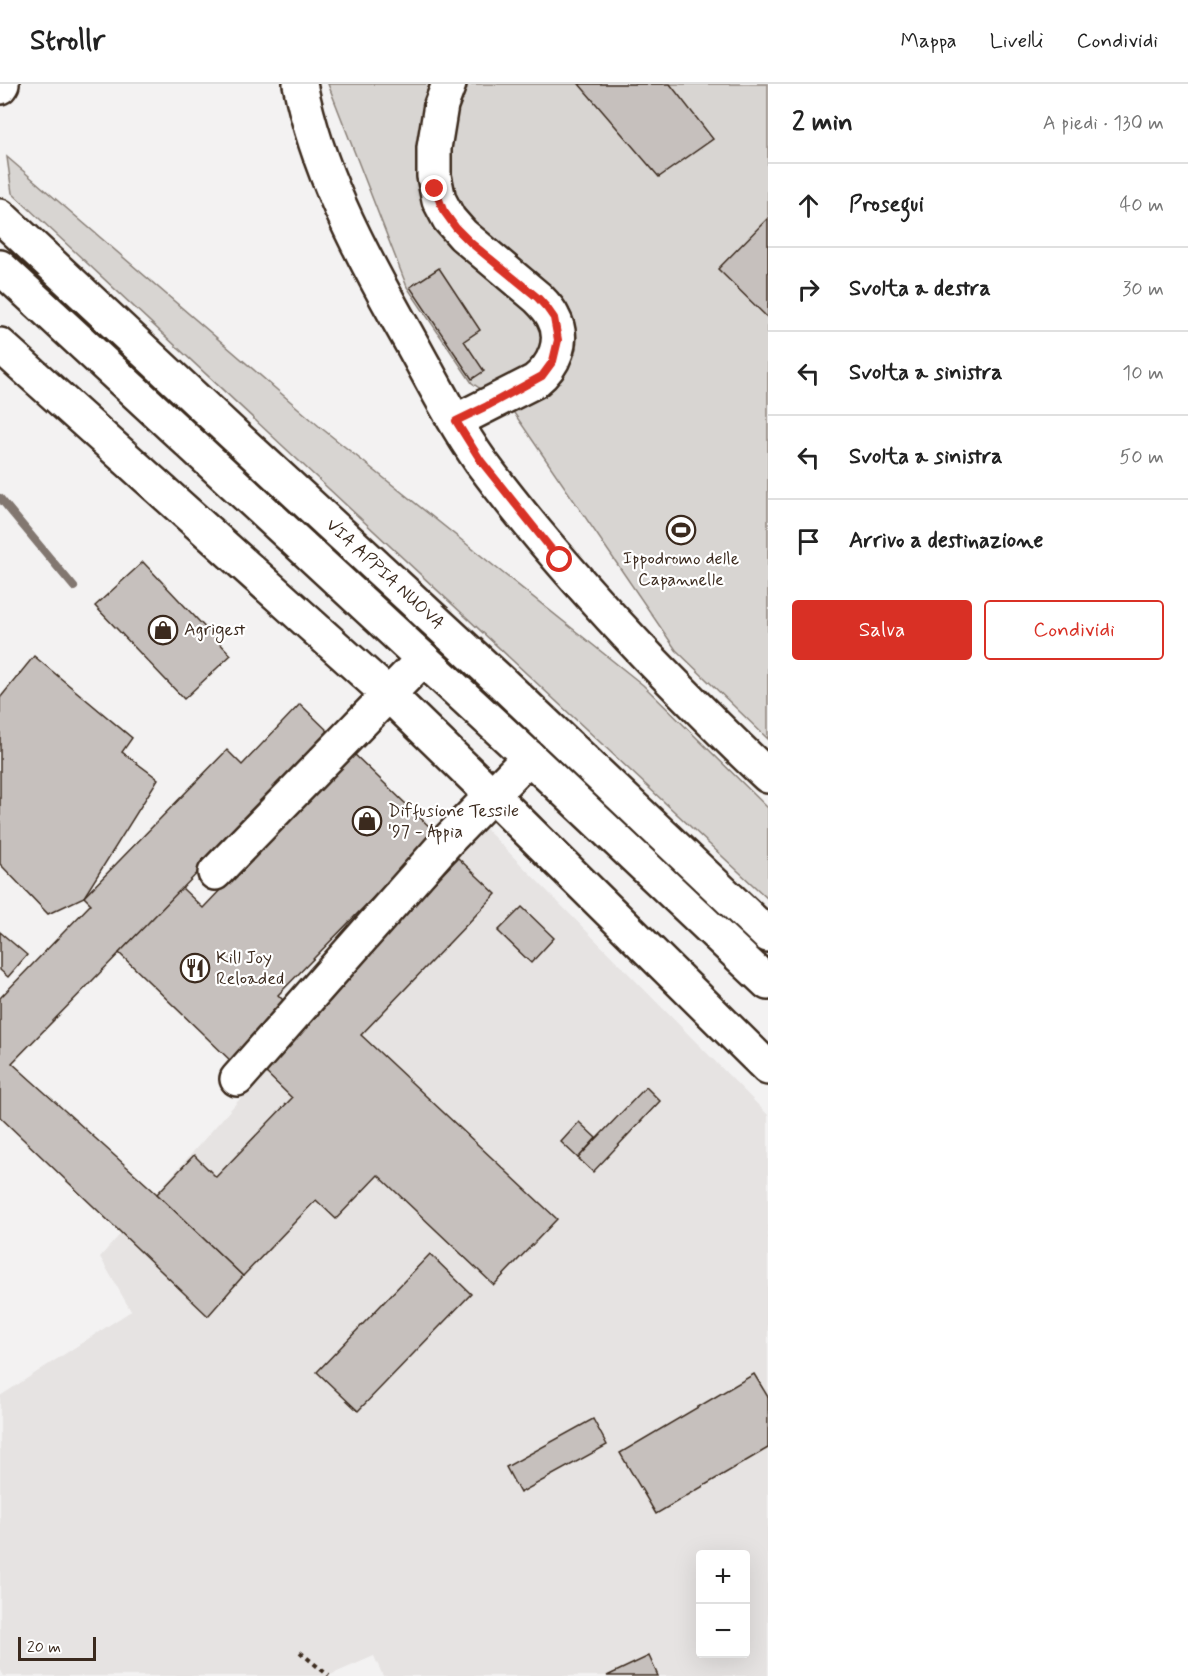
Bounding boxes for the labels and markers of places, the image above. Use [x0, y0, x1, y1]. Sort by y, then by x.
sports icon: Ippodromo delle Capannelle [665, 514, 697, 546]
place label: Ippodromo delle Capannelle [623, 547, 739, 592]
shop icon: Agrigest [147, 614, 179, 646]
place label: Agrigest [184, 618, 246, 643]
place label: Diffusione Tessile '97 - Appia [388, 799, 519, 845]
shop icon: Diffusione Tessile '97 - Appia [351, 805, 383, 837]
place label: Kill Joy Reloaded [216, 946, 284, 991]
restaurant icon: Kill Joy Reloaded [179, 952, 211, 984]

